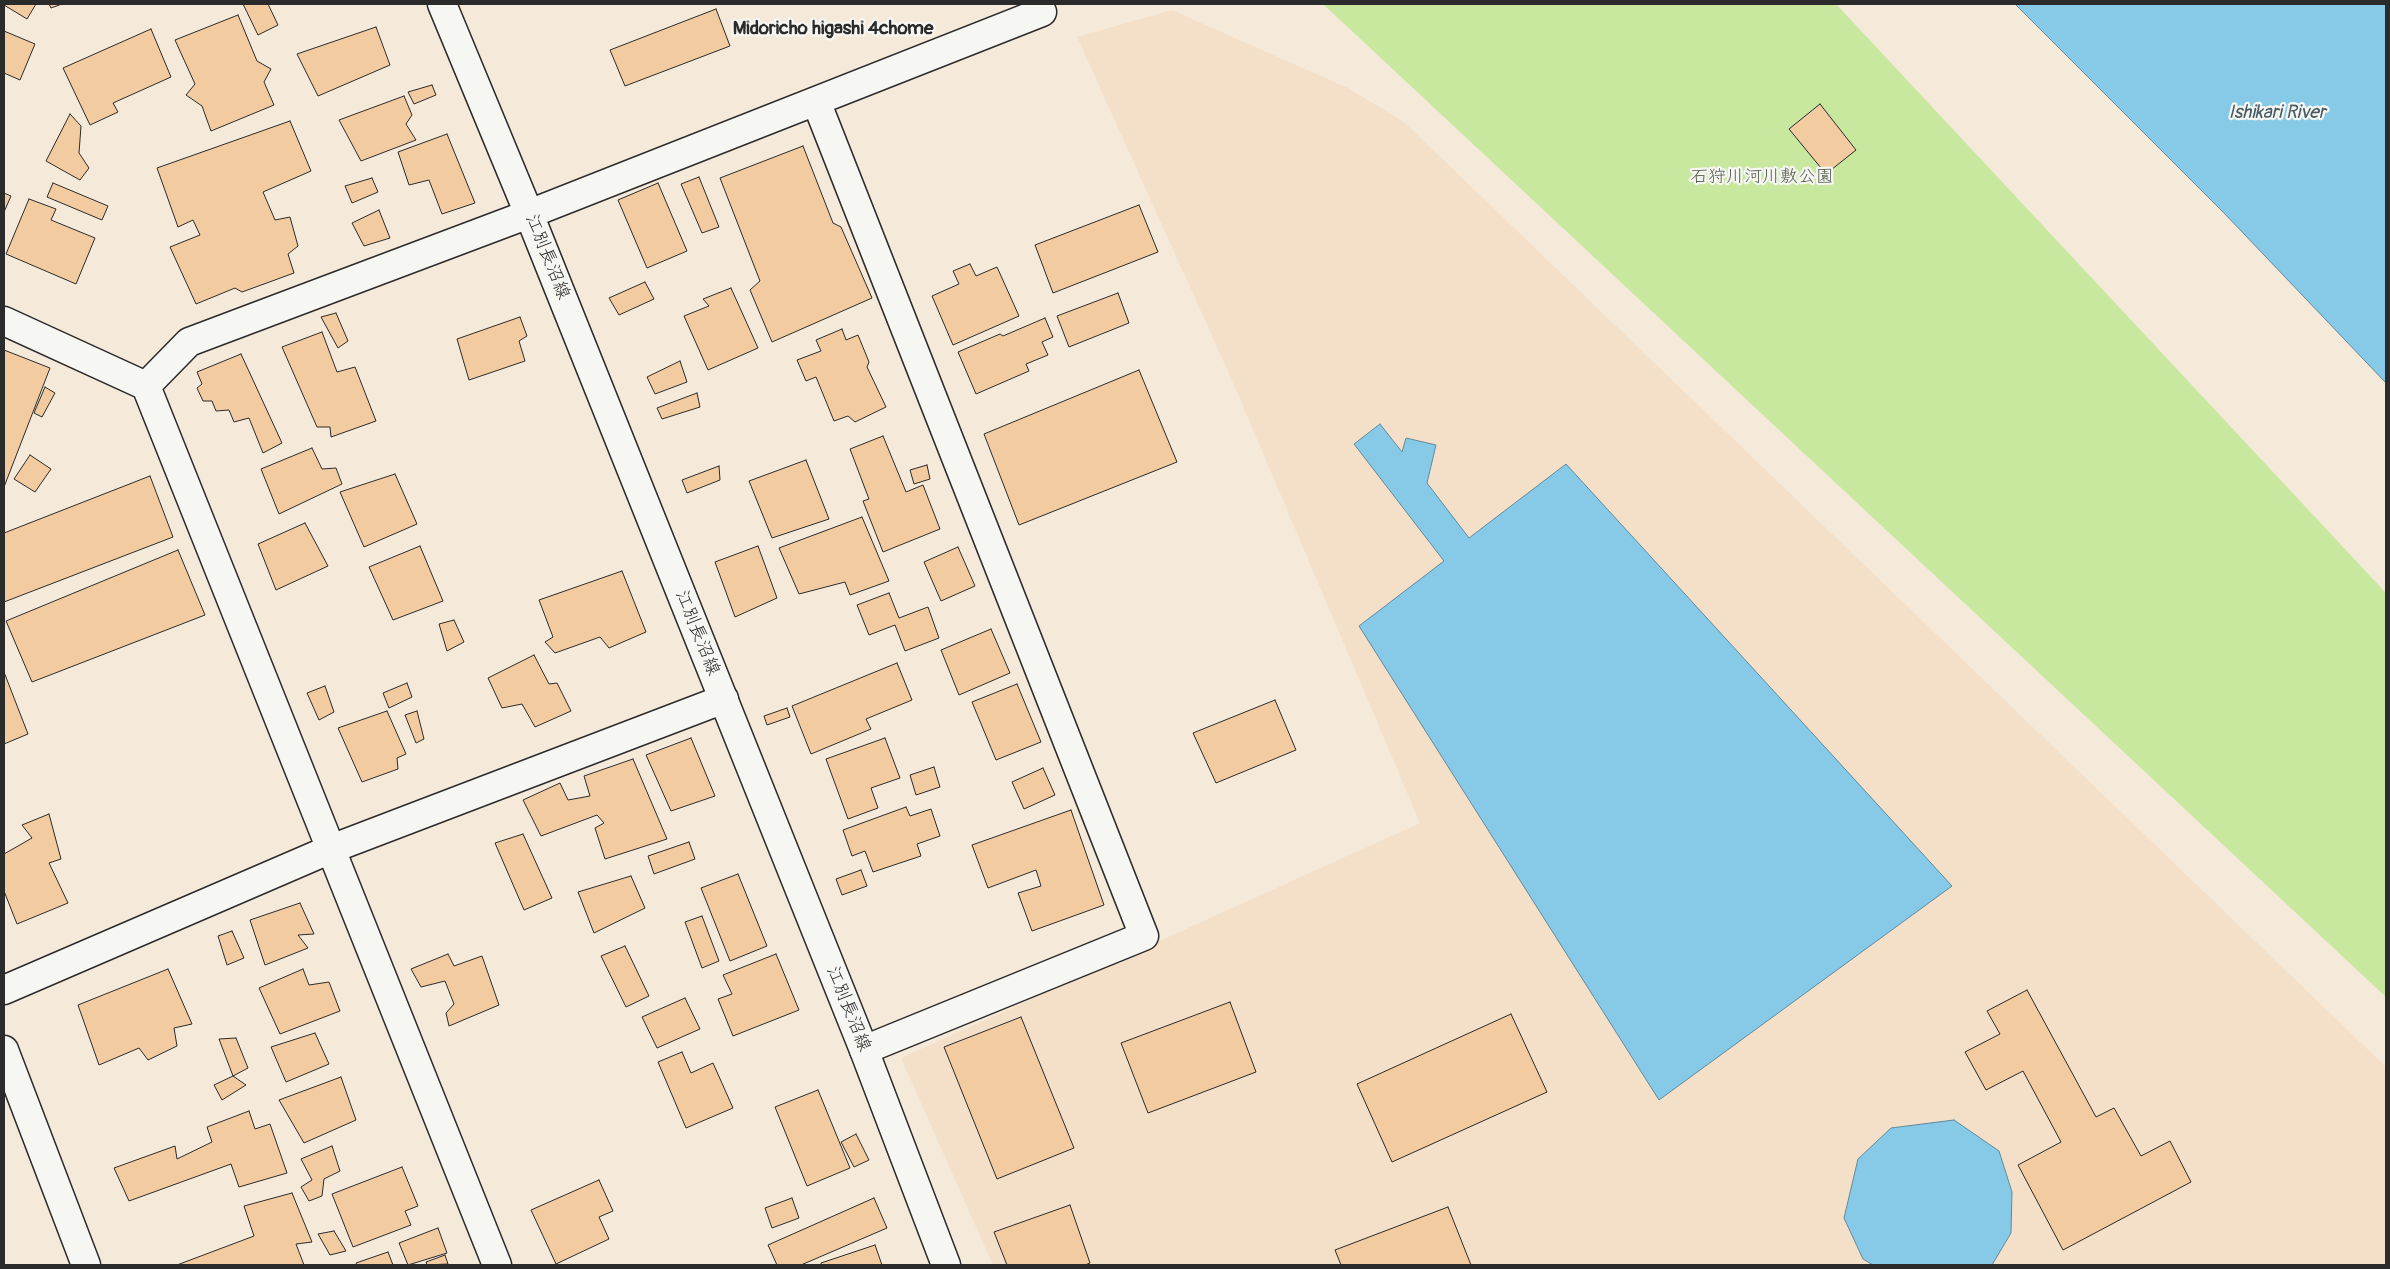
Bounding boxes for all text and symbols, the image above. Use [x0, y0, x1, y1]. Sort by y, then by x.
district label: Midoricho higashi 4chome [733, 18, 933, 40]
water label: Ishikari River [2228, 102, 2326, 124]
park label: 石狩川河川敷公園 [1690, 166, 1834, 188]
street label: 江別長沼線 [520, 211, 574, 303]
street label: 江別長沼線 [670, 587, 724, 679]
street label: 江別長沼線 [821, 963, 875, 1055]

